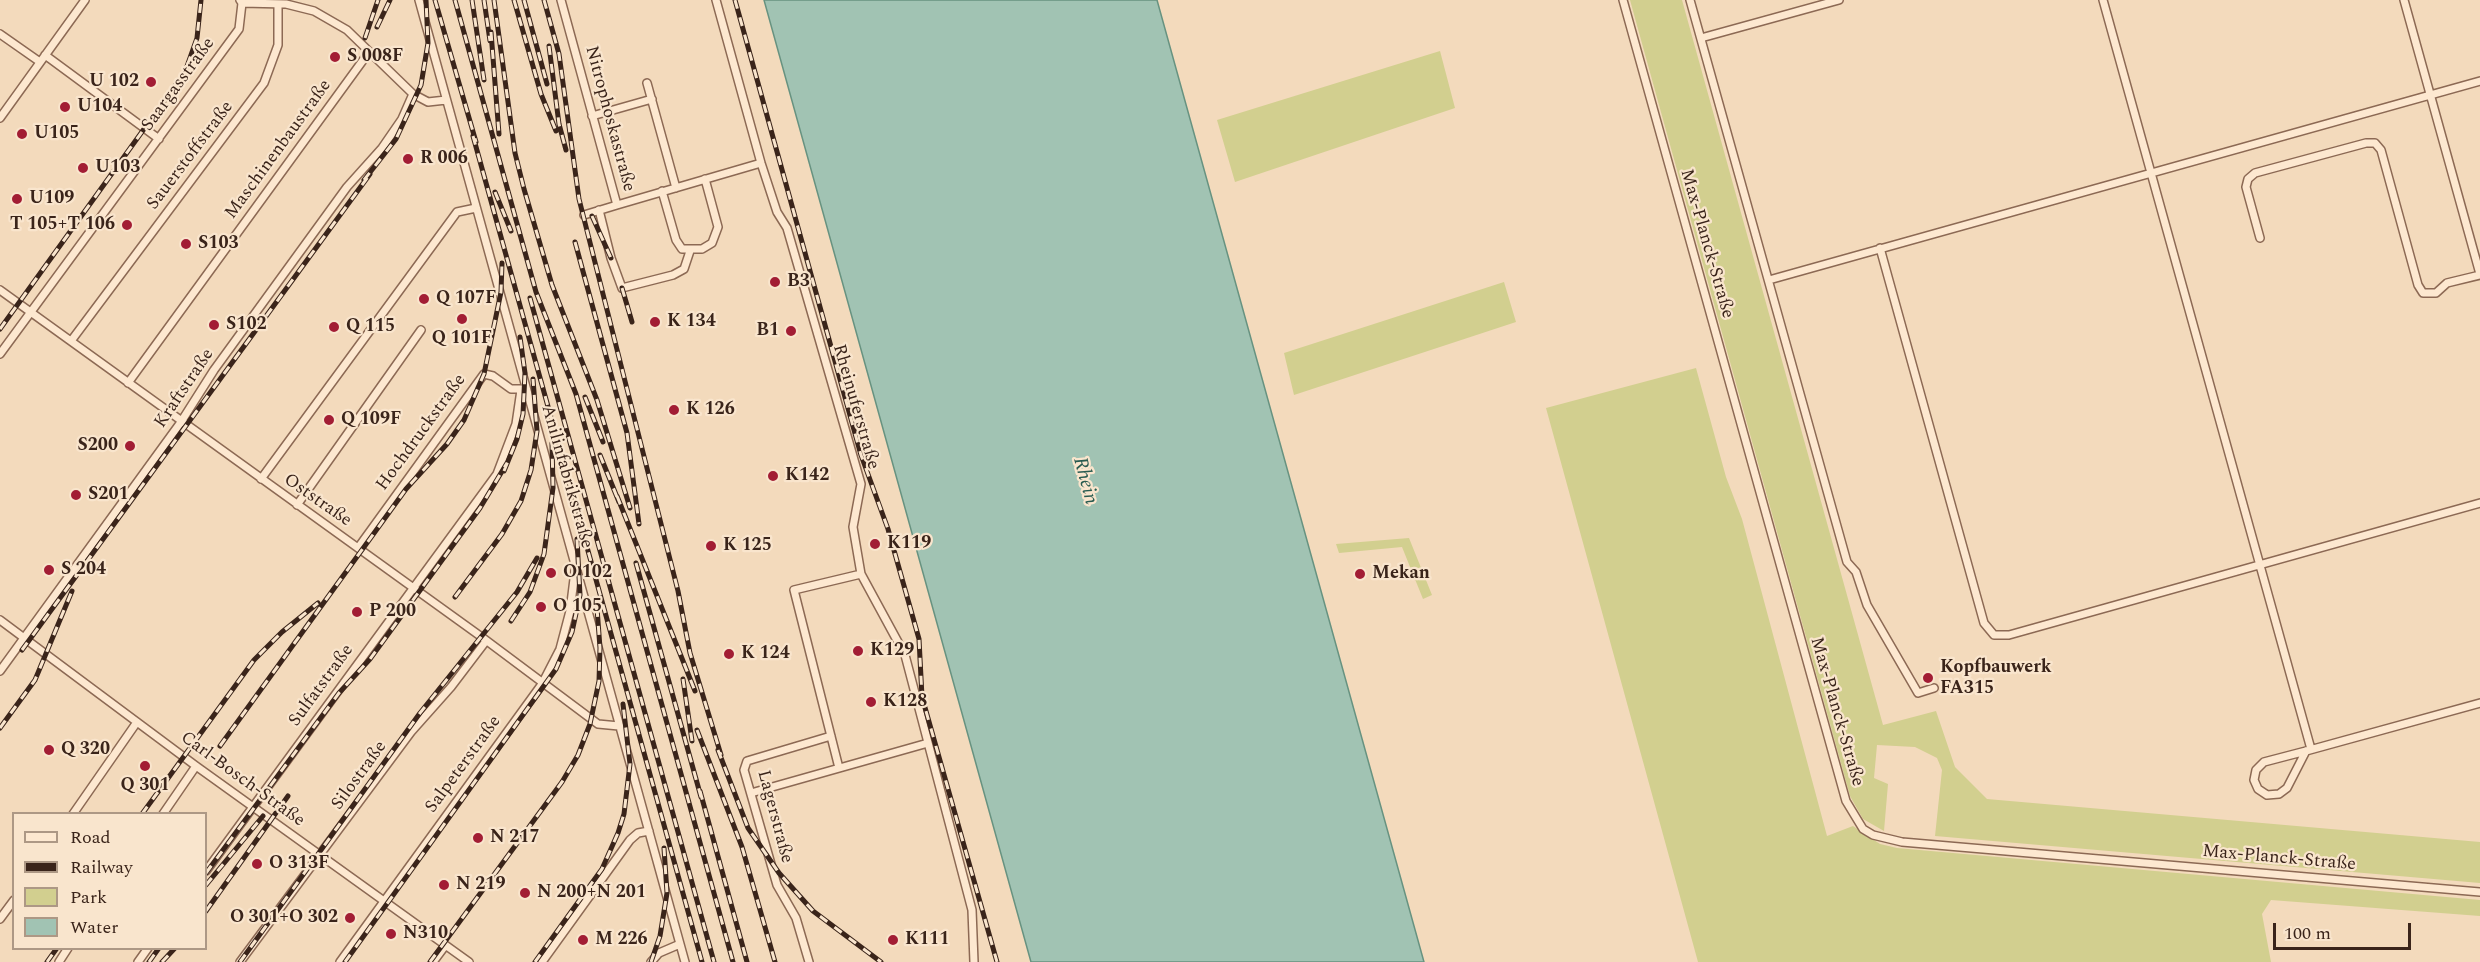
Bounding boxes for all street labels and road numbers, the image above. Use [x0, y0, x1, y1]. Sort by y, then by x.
street label: Saargasstraße [138, 34, 220, 136]
street label: Nitrophoskastraße [579, 44, 639, 194]
street label: Maschinenbaustraße [221, 76, 337, 224]
street label: Sauerstoffstraße [143, 97, 239, 215]
street label: Max-Planck-Straße [1674, 167, 1738, 321]
street label: Rheinuferstraße [827, 342, 883, 472]
street label: Kraftstraße [151, 345, 219, 433]
street label: Hochdruckstraße [372, 370, 472, 496]
street label: Anilinfabrikstraße [535, 403, 597, 551]
street label: Oststraße [279, 470, 355, 532]
street label: Max-Planck-Straße [1804, 635, 1868, 789]
street label: Sulfatstraße [285, 641, 359, 731]
street label: Salpeterstraße [421, 712, 507, 818]
street label: Carl-Bosch-Straße [176, 728, 308, 832]
street label: Silostraße [328, 737, 392, 815]
street label: Lagerstraße [751, 768, 797, 866]
street label: Max-Planck-Straße [2201, 842, 2357, 876]

